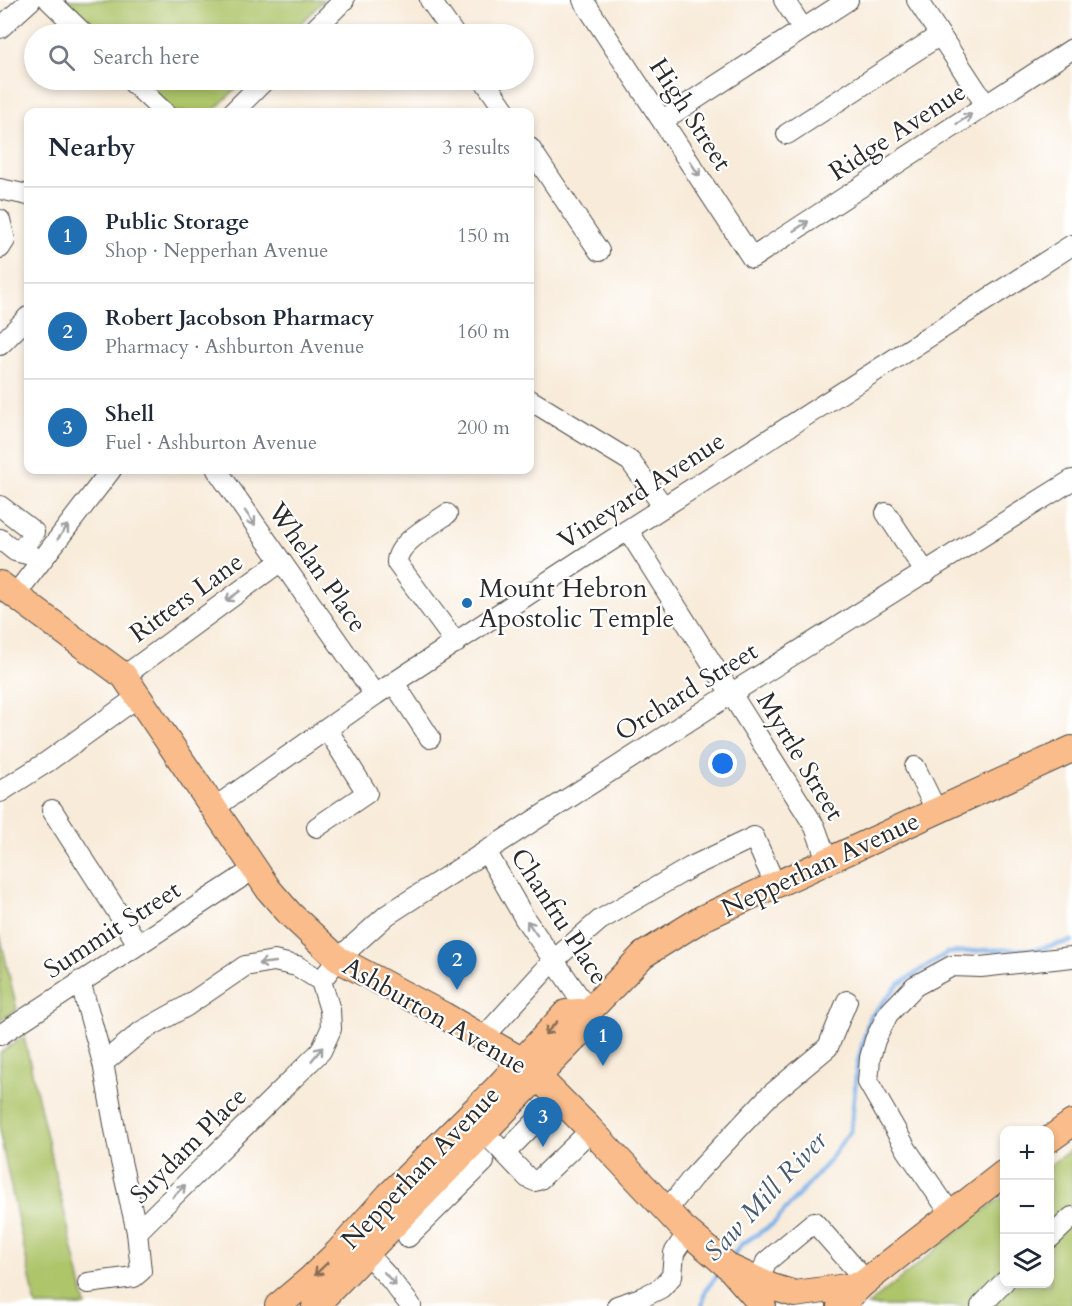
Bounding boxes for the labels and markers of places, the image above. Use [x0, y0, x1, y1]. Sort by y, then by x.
place label: Mount Hebron Apostolic Temple [479, 571, 674, 636]
marker: Mount Hebron Apostolic Temple [460, 596, 474, 610]
pin: 2 [438, 940, 476, 990]
pin: 1 [584, 1016, 622, 1066]
pin: 3 [524, 1098, 562, 1147]

